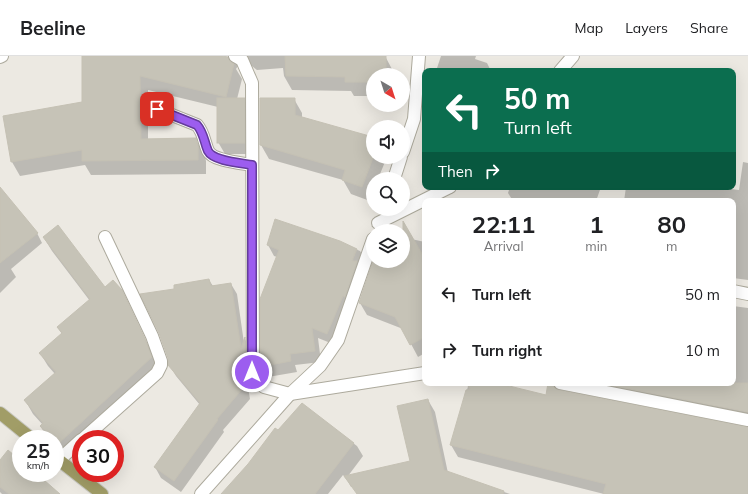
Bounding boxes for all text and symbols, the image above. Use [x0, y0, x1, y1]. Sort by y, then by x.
text: Beeline [20, 16, 86, 40]
text: Map [574, 19, 603, 37]
text: Layers [625, 19, 668, 37]
text: Share [690, 19, 728, 37]
north arrow [366, 68, 410, 112]
map controls [366, 68, 410, 268]
text: 50 m [504, 81, 570, 116]
icon: left [438, 84, 490, 136]
pin [140, 92, 174, 126]
icon: arrive [146, 98, 168, 120]
text: Turn left [504, 116, 572, 139]
button: sound [366, 120, 410, 164]
icon: right [481, 160, 503, 182]
text: Then [438, 162, 473, 181]
button: search [366, 172, 410, 216]
text: 22:11 [472, 209, 535, 239]
text: 1 [589, 209, 604, 239]
text: 80 [657, 209, 686, 239]
button: layers [366, 224, 410, 268]
text: Arrival [484, 238, 524, 254]
text: min [585, 238, 607, 254]
text: m [666, 238, 677, 254]
icon: left [438, 283, 460, 305]
text: Turn left [472, 285, 531, 304]
text: 50 m [685, 285, 720, 304]
icon: right [438, 339, 460, 361]
text: Turn right [472, 341, 542, 360]
text: 10 m [685, 341, 720, 360]
position arrow [231, 351, 273, 393]
speed limit sign: 30 [72, 430, 124, 482]
text: 25 [26, 438, 50, 463]
text: km/h [27, 459, 49, 472]

